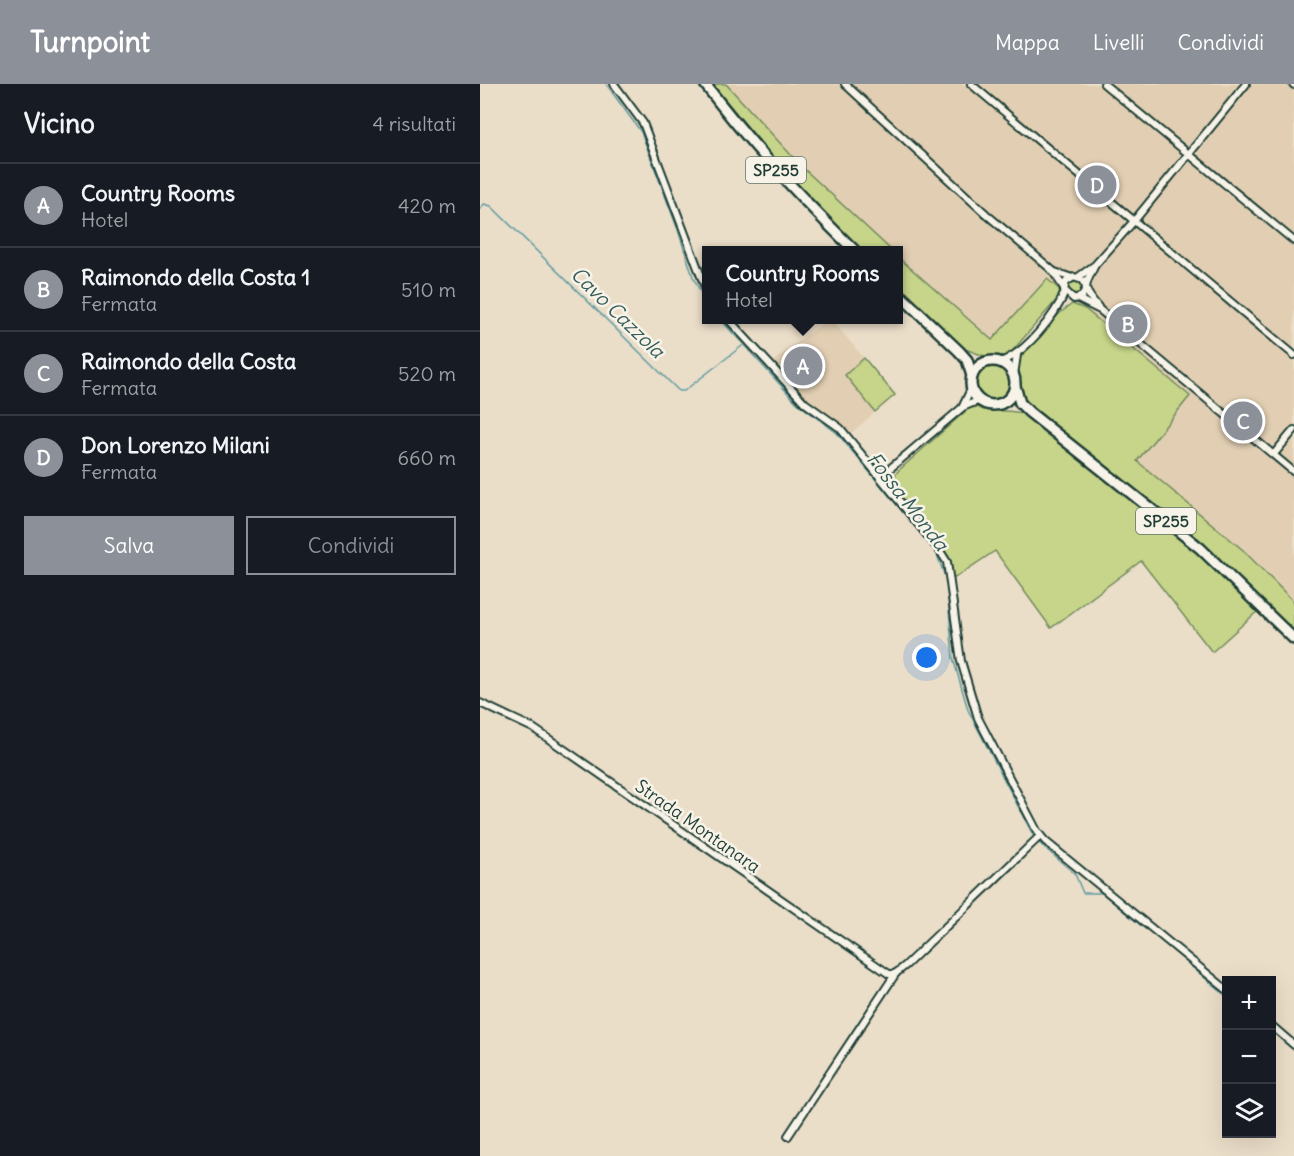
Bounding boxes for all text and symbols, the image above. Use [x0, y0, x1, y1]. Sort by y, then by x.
text: Turnpoint [30, 24, 150, 60]
text: Mappa [995, 29, 1060, 56]
text: Livelli [1093, 29, 1144, 56]
text: Condividi [1177, 29, 1264, 56]
text: Vicino [24, 107, 95, 140]
text: 4 risultati [372, 111, 456, 136]
road number: SP255 [746, 157, 806, 183]
pin: D [1078, 162, 1116, 208]
text: Country Rooms [81, 179, 235, 207]
text: A [37, 193, 50, 218]
text: 420 m [398, 193, 456, 218]
text: Hotel [81, 207, 128, 232]
popup [702, 246, 903, 324]
text: Country Rooms [726, 259, 879, 287]
water label: Cavo Cazzola [566, 261, 671, 364]
text: Raimondo della Costa 1 [81, 263, 310, 291]
text: B [37, 277, 50, 302]
text: 510 m [401, 277, 456, 302]
text: Hotel [726, 287, 773, 312]
text: Fermata [81, 291, 157, 316]
pin: B [1108, 302, 1148, 346]
pin: A [784, 344, 822, 388]
text: Raimondo della Costa [81, 347, 296, 375]
text: C [37, 361, 50, 386]
text: 520 m [398, 361, 456, 386]
text: Fermata [81, 375, 157, 400]
pin: C [1224, 398, 1263, 444]
text: Don Lorenzo Milani [81, 431, 270, 459]
text: D [36, 445, 51, 470]
text: 660 m [397, 445, 456, 470]
water label: Fossa Monda [862, 447, 955, 556]
text: Fermata [81, 459, 157, 484]
road number: SP255 [1136, 508, 1196, 534]
button: Salva [24, 516, 234, 575]
button: Condividi [246, 516, 456, 575]
your location [912, 643, 941, 672]
street label: Strada Montanara [631, 774, 765, 878]
map controls [1222, 976, 1276, 1138]
button: + [1222, 976, 1276, 1030]
button: − [1222, 1030, 1276, 1084]
button: layers [1222, 1084, 1276, 1138]

